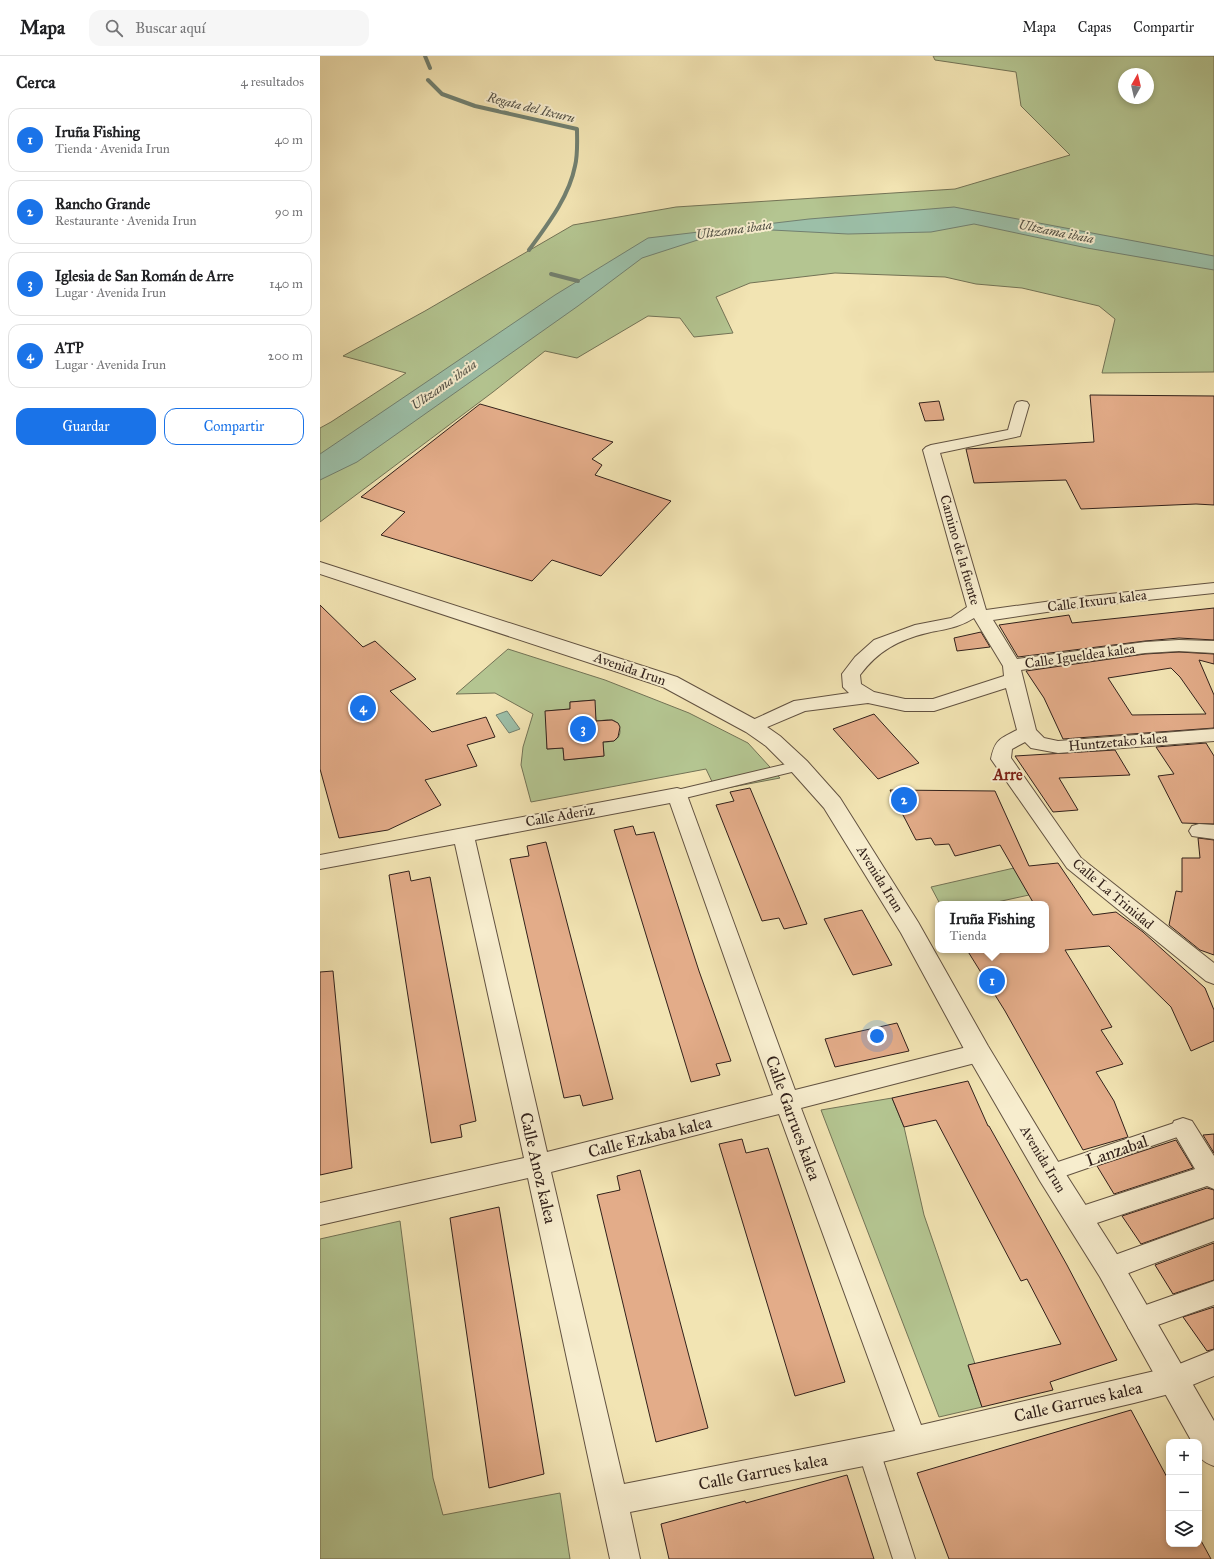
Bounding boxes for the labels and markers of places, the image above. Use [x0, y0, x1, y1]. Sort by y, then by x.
pin: 4 [350, 693, 376, 723]
pin: 3 [570, 714, 596, 744]
pin: 2 [891, 785, 917, 815]
pin: 1 [979, 966, 1005, 996]

